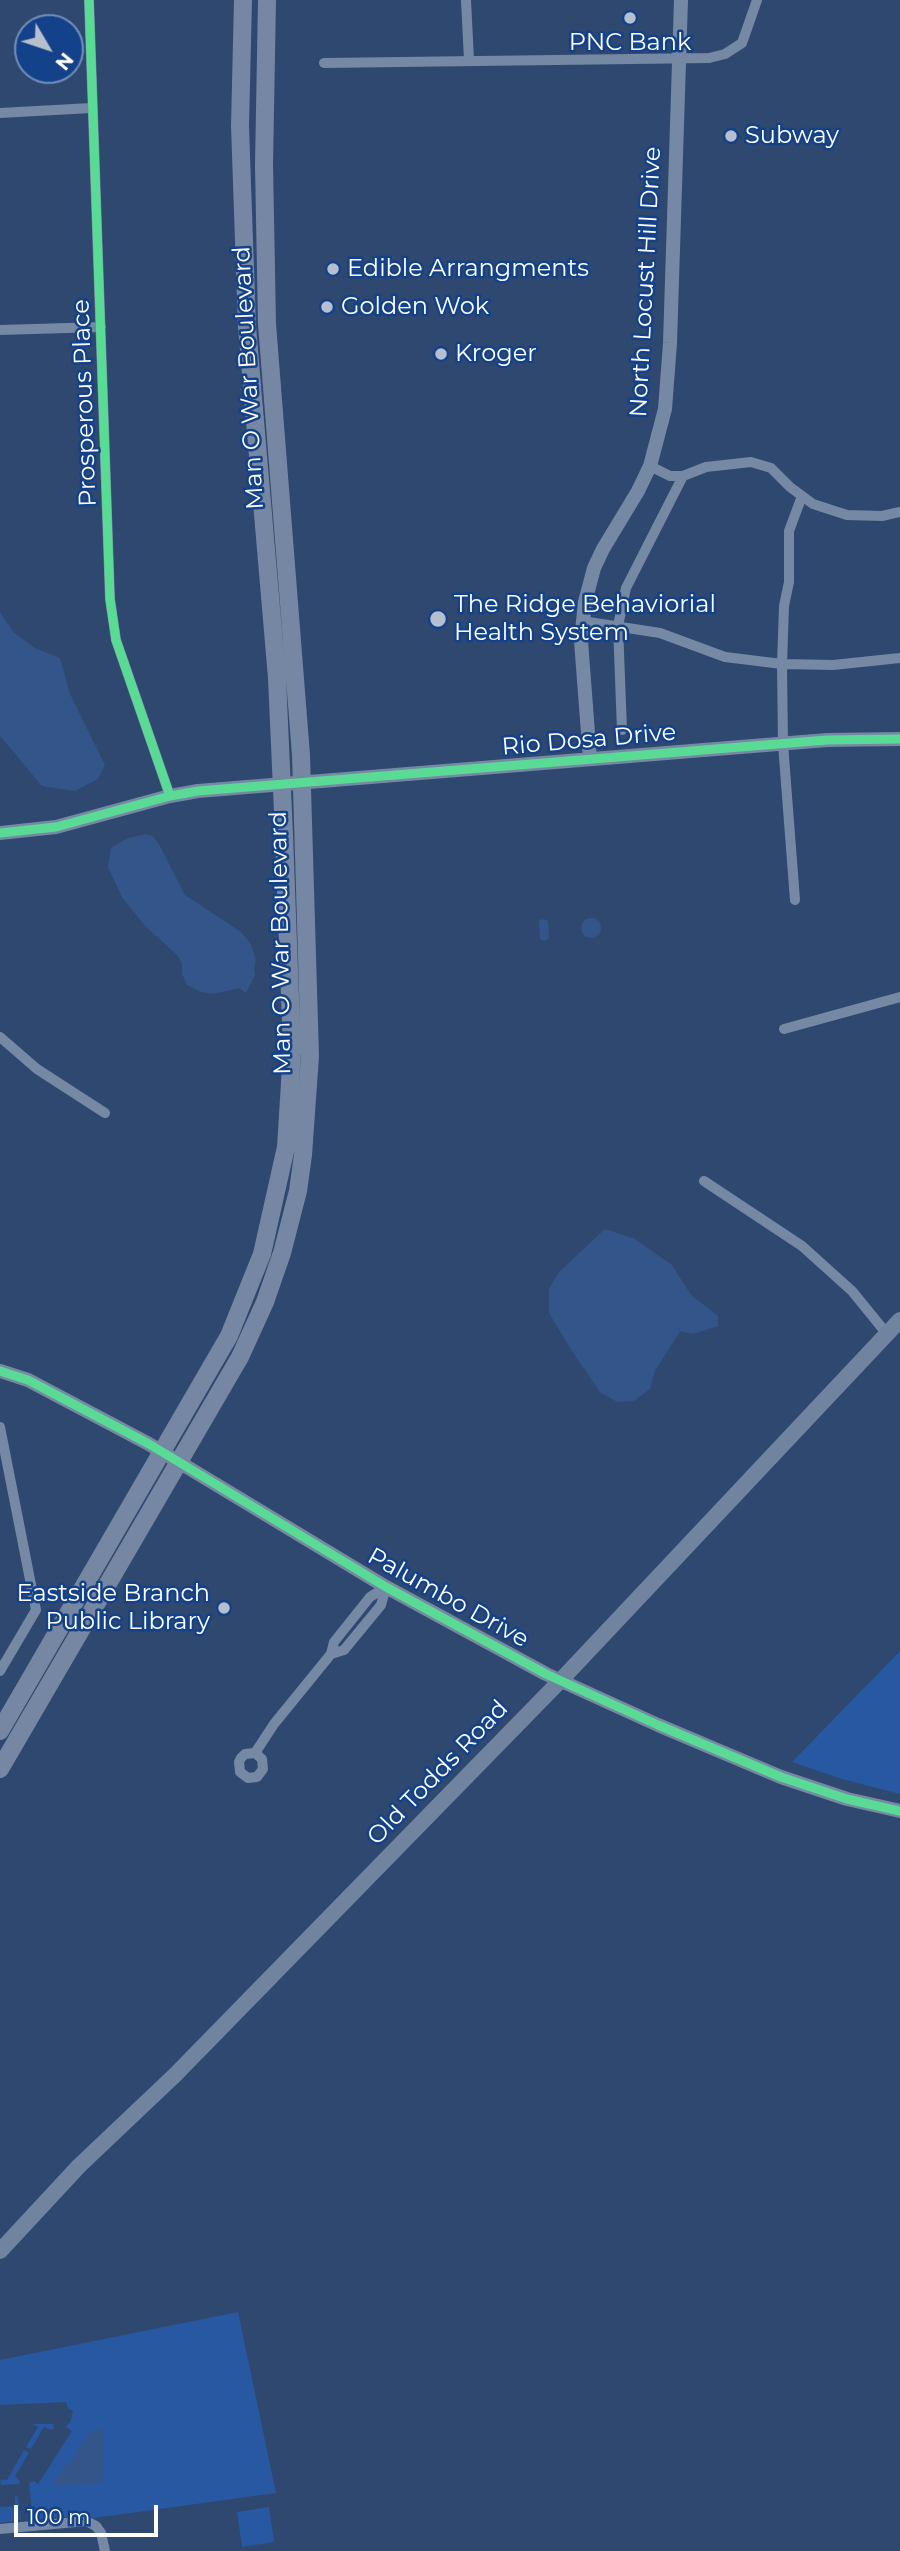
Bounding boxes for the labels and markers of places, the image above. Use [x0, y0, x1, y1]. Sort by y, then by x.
marker: PNC Bank [622, 10, 638, 26]
place label: PNC Bank [569, 29, 691, 57]
place label: Subway [745, 122, 839, 150]
marker: Subway [723, 128, 739, 144]
place label: Edible Arrangments [347, 255, 589, 283]
marker: Edible Arrangments [325, 261, 341, 277]
place label: Golden Wok [341, 293, 489, 321]
marker: Golden Wok [319, 299, 335, 315]
place label: Kroger [455, 340, 537, 368]
marker: Kroger [433, 346, 449, 362]
place label: The Ridge Behaviorial Health System [454, 591, 716, 647]
marker: The Ridge Behaviorial Health System [428, 609, 448, 629]
place label: Eastside Branch Public Library [17, 1580, 210, 1636]
marker: Eastside Branch Public Library [216, 1600, 232, 1616]

